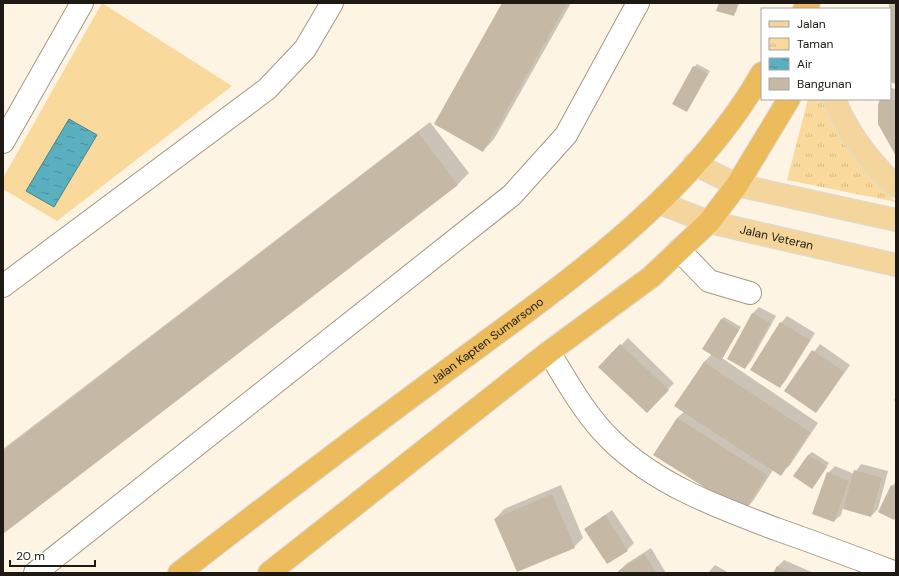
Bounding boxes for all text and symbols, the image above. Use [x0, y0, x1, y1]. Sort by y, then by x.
legend [761, 8, 891, 100]
text: Jalan [797, 16, 826, 32]
text: Taman [797, 36, 834, 52]
text: Air [797, 56, 813, 72]
text: Bangunan [797, 76, 852, 92]
street label: Jalan Veteran [738, 221, 815, 254]
street label: Jalan Kapten Sumarsono [428, 294, 547, 388]
scale bar [10, 542, 95, 568]
text: 20 m [16, 548, 45, 564]

